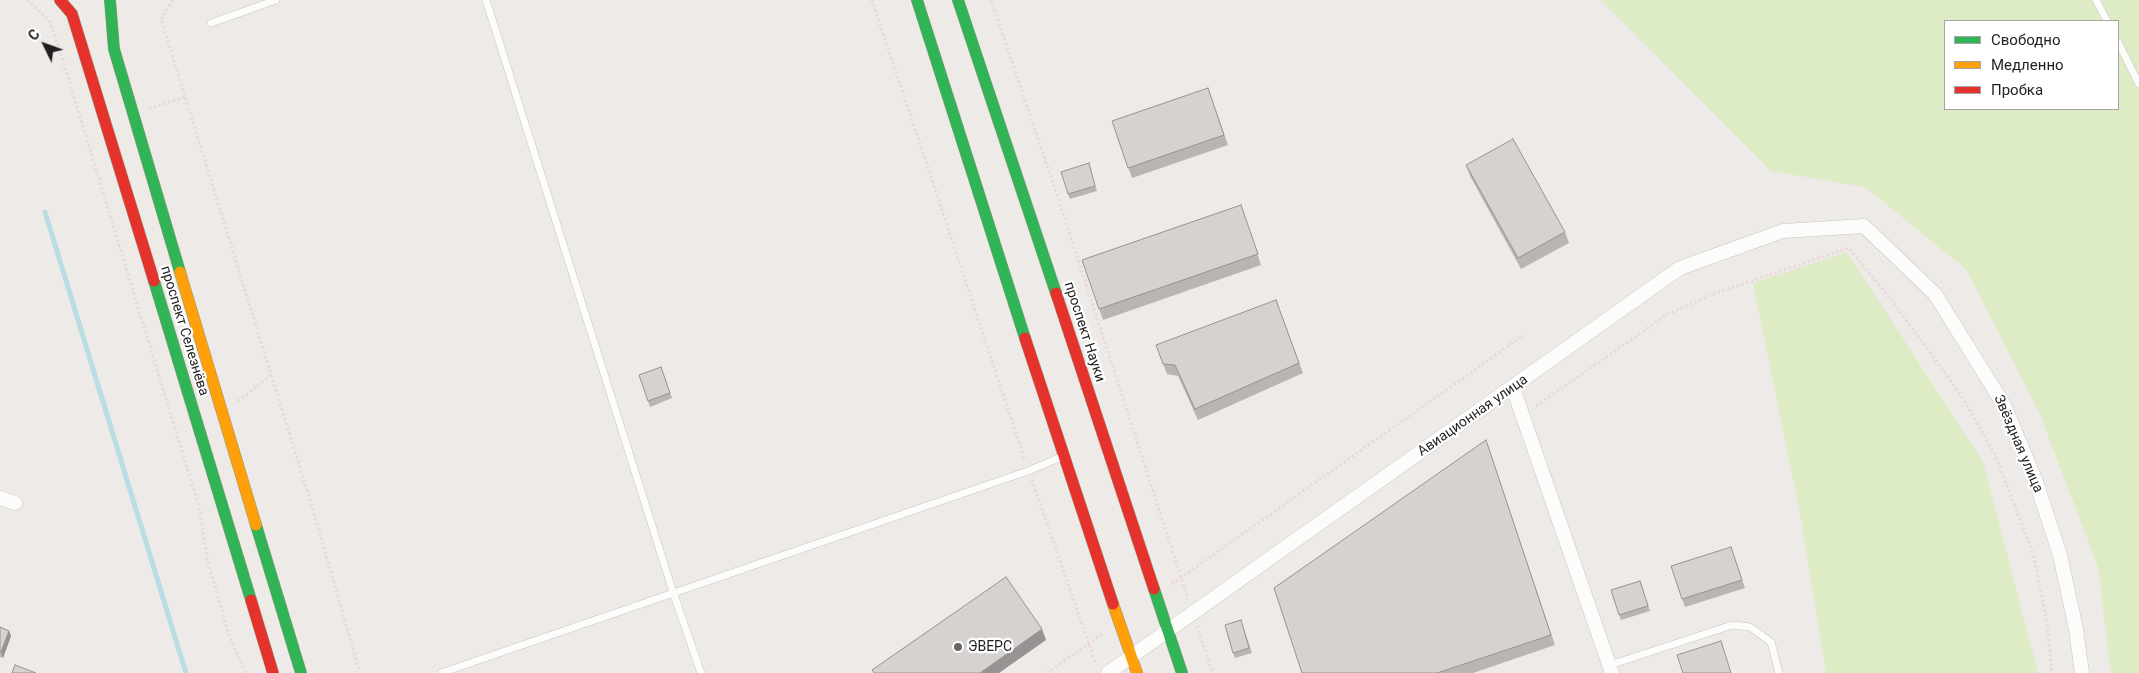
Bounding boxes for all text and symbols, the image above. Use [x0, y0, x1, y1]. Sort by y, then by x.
north arrow [20, 20, 70, 70]
legend [1944, 20, 2119, 110]
text: С [25, 26, 43, 44]
text: Свободно [1991, 31, 2060, 49]
text: Медленно [1991, 56, 2064, 74]
text: Пробка [1991, 81, 2043, 99]
street label: проспект Селезнёва [156, 264, 212, 398]
street label: проспект Науки [1060, 280, 1108, 384]
street label: Авиационная улица [1415, 372, 1531, 460]
street label: Звёздная улица [1990, 393, 2046, 495]
place label: ЭВЕРС [968, 639, 1012, 655]
marker: ЭВЕРС [952, 641, 964, 653]

